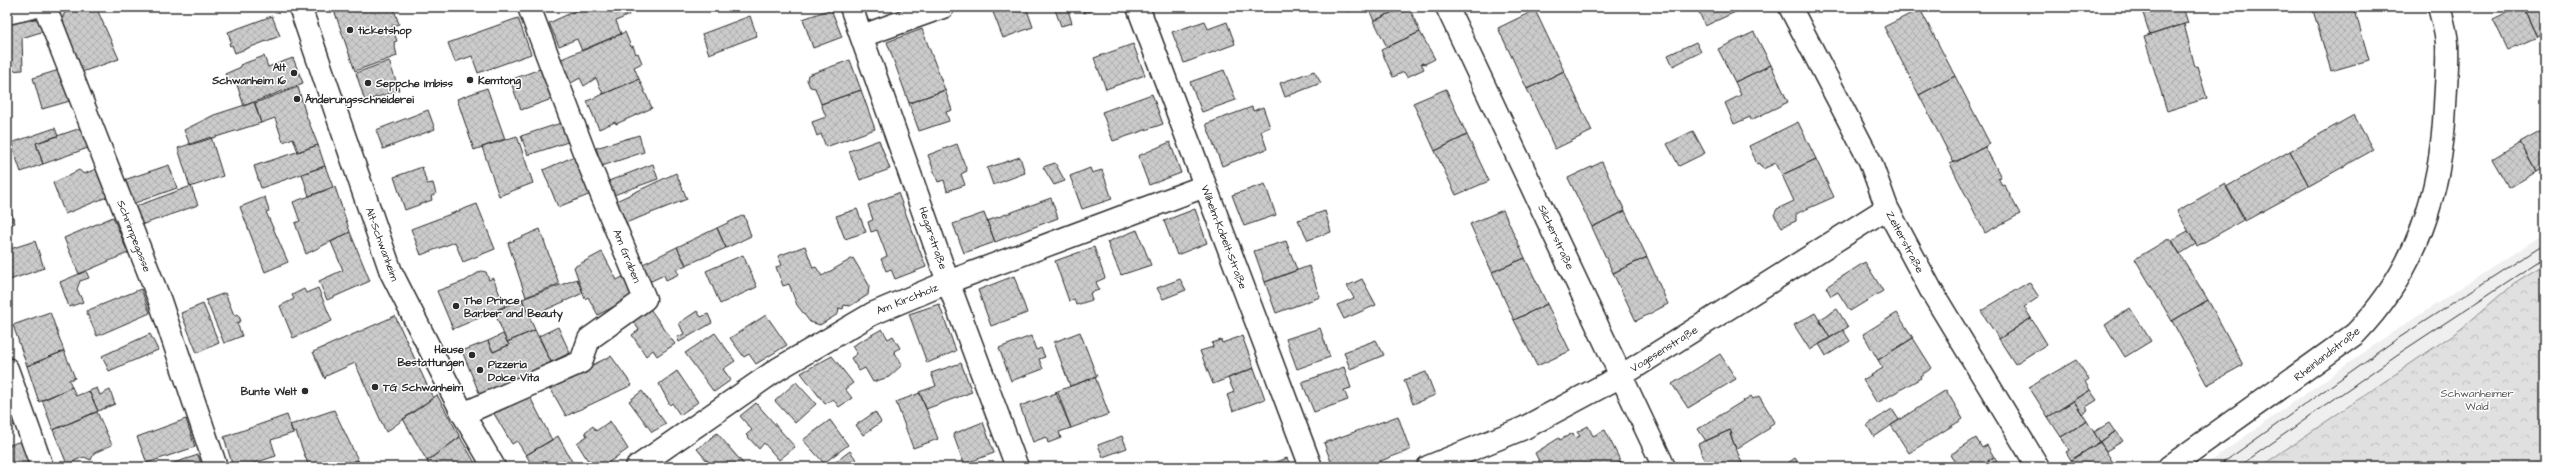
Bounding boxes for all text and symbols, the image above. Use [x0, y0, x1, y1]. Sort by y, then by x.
place label: ticketshop [357, 23, 412, 39]
marker: ticketshop [345, 25, 355, 35]
place label: Alt Schwanheim 16 [211, 60, 287, 88]
marker: Alt Schwanheim 16 [289, 68, 299, 78]
place label: Kemtong [478, 73, 521, 90]
marker: Kemtong [465, 75, 475, 85]
place label: Seppche Imbiss [375, 76, 454, 92]
marker: Seppche Imbiss [363, 78, 373, 88]
place label: Änderungsschneiderei [305, 92, 414, 109]
marker: Änderungsschneiderei [292, 94, 302, 104]
street label: Wilhelm-Kobelt-Straße [1197, 183, 1251, 291]
street label: Schrimpegasse [112, 198, 155, 275]
street label: Silcherstraße [1534, 202, 1578, 272]
street label: Alt-Schwanheim [362, 205, 402, 283]
street label: Hegarstraße [914, 205, 951, 272]
street label: Zelterstraße [1882, 208, 1928, 276]
street label: Am Graben [609, 227, 645, 286]
street label: Am Kirchholz [874, 280, 941, 318]
place label: The Prince Barber and Beauty [463, 293, 564, 323]
marker: The Prince Barber and Beauty [451, 301, 461, 311]
street label: Vogesenstraße [1627, 322, 1701, 377]
street label: Rheinlandstraße [2291, 323, 2363, 385]
place label: Heuse Bestattungen [398, 342, 464, 372]
marker: Heuse Bestattungen [467, 350, 477, 360]
place label: Pizzeria Dolce Vita [488, 357, 539, 385]
marker: Pizzeria Dolce Vita [475, 365, 485, 375]
place label: TG Schwanheim [382, 380, 463, 395]
marker: TG Schwanheim [370, 382, 380, 392]
place label: Bunte Welt [241, 384, 298, 399]
marker: Bunte Welt [300, 386, 310, 396]
park label: Schwanheimer Wald [2440, 386, 2514, 414]

